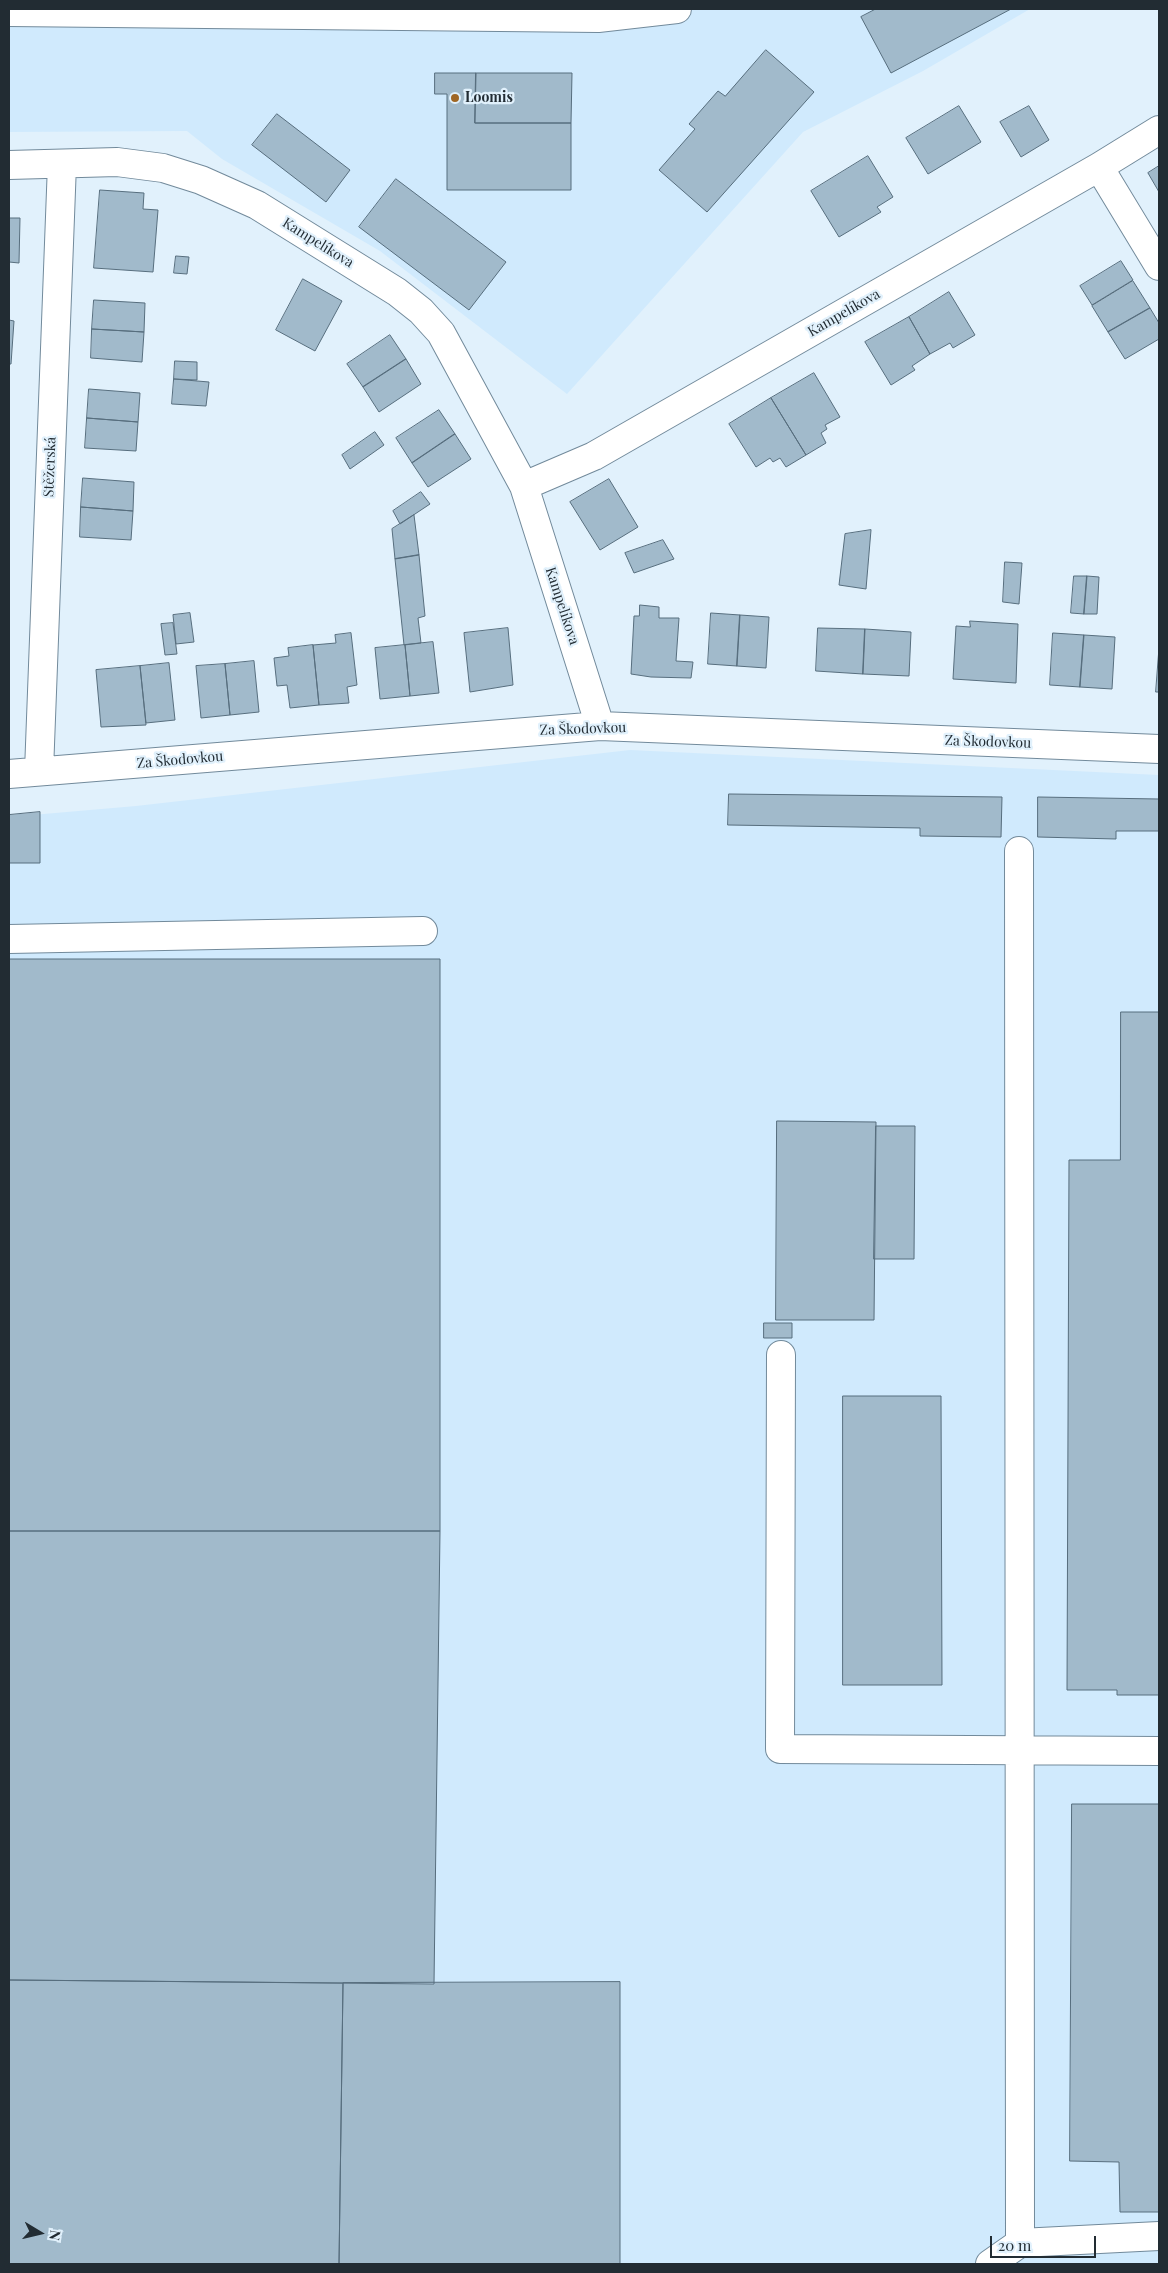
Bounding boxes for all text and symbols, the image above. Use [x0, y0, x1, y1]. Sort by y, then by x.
place label: Loomis [465, 90, 513, 106]
marker: Loomis [449, 92, 461, 104]
street label: Kampelíkova [279, 215, 357, 271]
street label: Kampelíkova [805, 286, 883, 340]
street label: Stěžerská [41, 437, 59, 497]
street label: Kampelíkova [542, 565, 582, 647]
street label: Za Škodovkou [539, 719, 627, 739]
street label: Za Škodovkou [944, 732, 1032, 752]
street label: Za Škodovkou [136, 748, 224, 772]
north arrow [15, 2208, 65, 2258]
scale bar [993, 2226, 1099, 2258]
text: N [45, 2229, 65, 2242]
text: 20 m [998, 2235, 1031, 2255]

